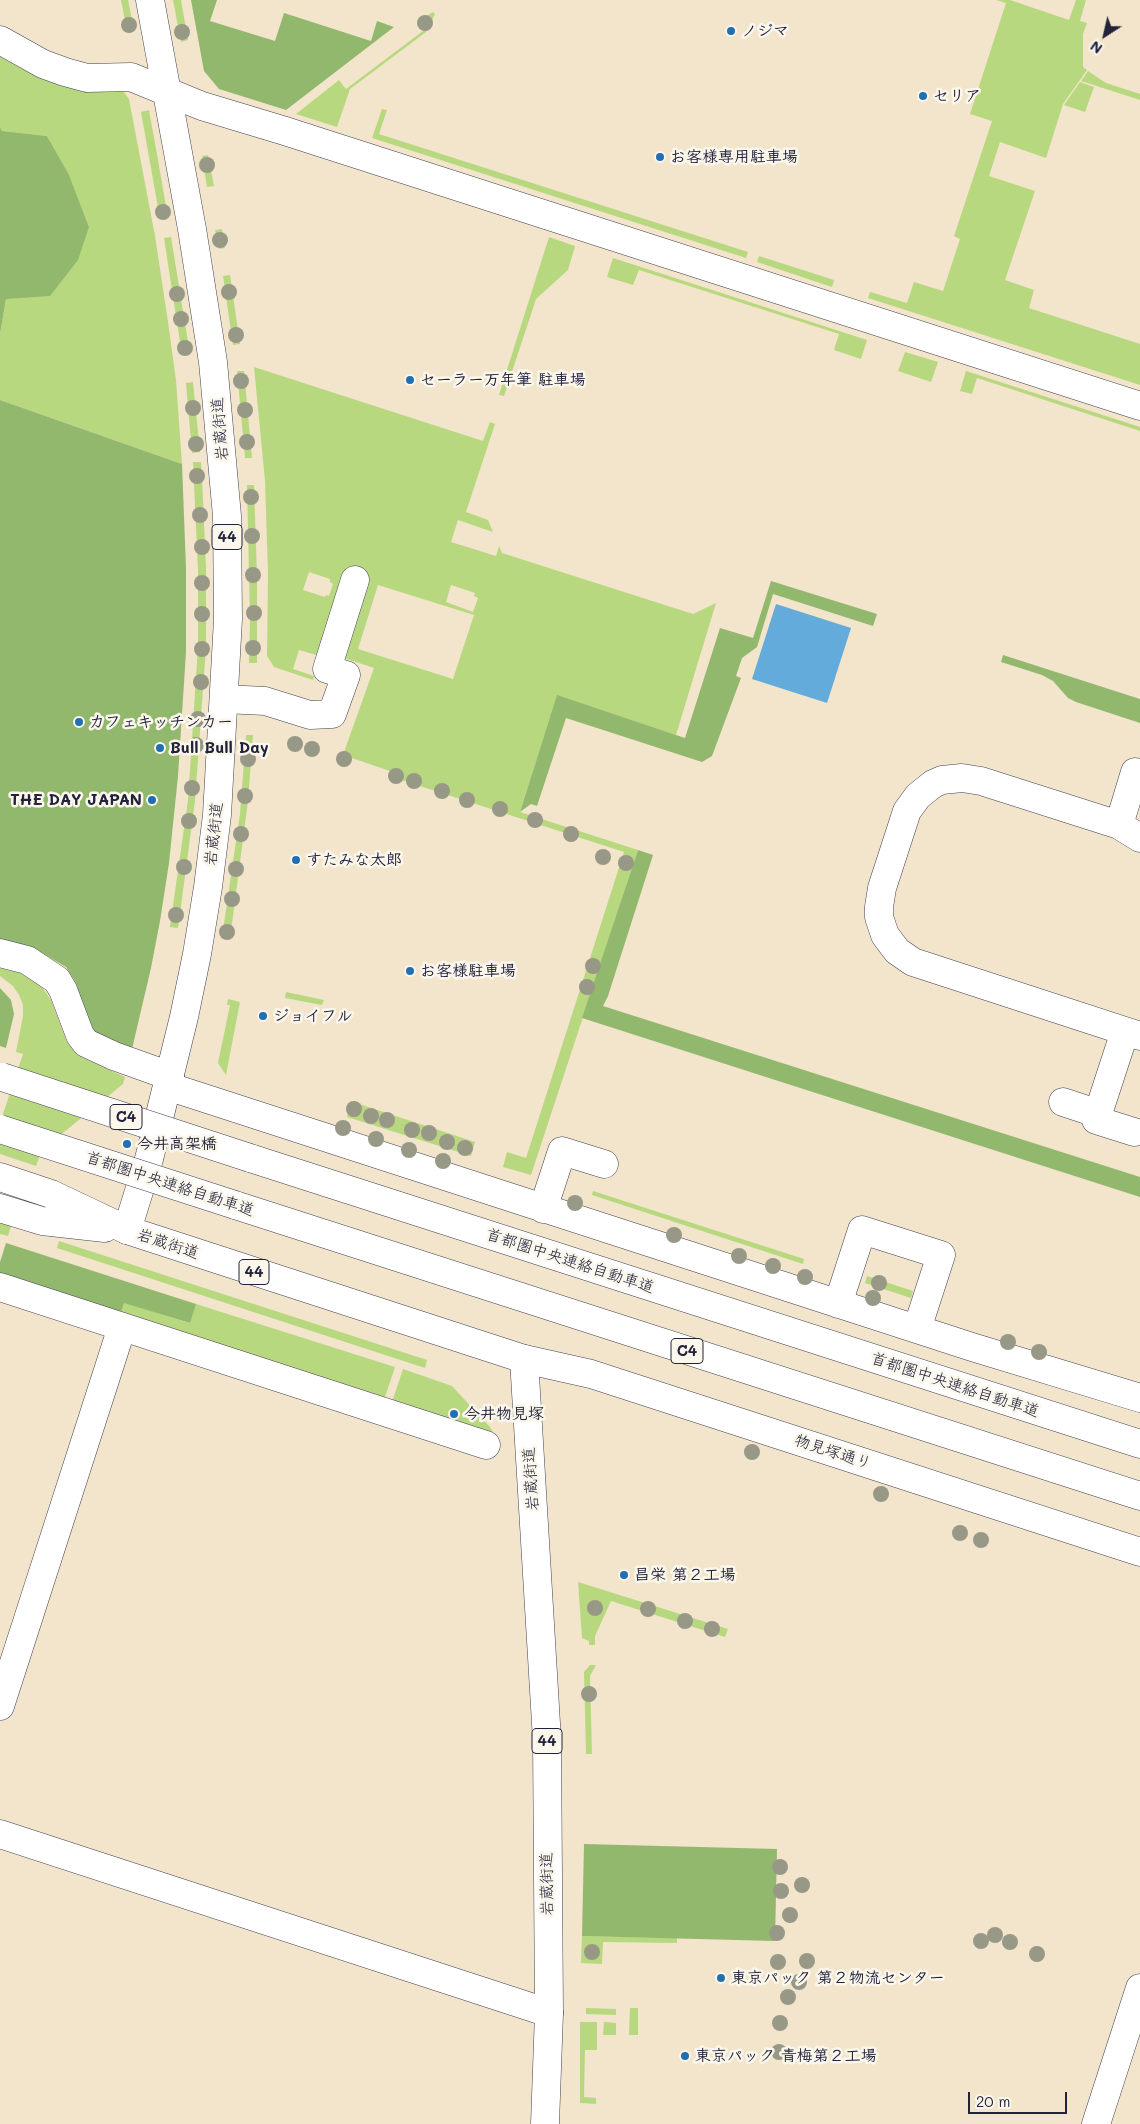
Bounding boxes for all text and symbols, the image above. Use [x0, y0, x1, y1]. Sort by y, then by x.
north arrow [1080, 10, 1130, 60]
place label: ノジマ [741, 21, 789, 41]
marker: ノジマ [725, 25, 737, 37]
text: N [1086, 37, 1106, 59]
place label: セリア [933, 86, 981, 106]
marker: セリア [917, 90, 929, 102]
place label: お客様専用駐車場 [670, 147, 798, 167]
marker: お客様専用駐車場 [654, 151, 666, 163]
place label: セーラー万年筆 駐車場 [420, 370, 586, 390]
marker: セーラー万年筆 駐車場 [404, 374, 416, 386]
street label: 岩蔵街道 [208, 396, 232, 462]
road number: 44 [212, 524, 242, 550]
place label: カフェキッチンカー [89, 712, 233, 732]
marker: カフェキッチンカー [73, 716, 85, 728]
place label: Bull Bull Day [170, 738, 269, 758]
marker: Bull Bull Day [154, 742, 166, 754]
place label: THE DAY JAPAN [10, 790, 142, 810]
marker: THE DAY JAPAN [146, 794, 158, 806]
street label: 岩蔵街道 [201, 801, 227, 867]
place label: すたみな太郎 [306, 850, 402, 870]
marker: すたみな太郎 [290, 854, 302, 866]
place label: お客様駐車場 [420, 961, 516, 981]
marker: お客様駐車場 [404, 965, 416, 977]
place label: ジョイフル [273, 1006, 353, 1026]
marker: ジョイフル [257, 1010, 269, 1022]
road number: C4 [110, 1104, 142, 1130]
place label: 今井高架橋 [137, 1134, 217, 1154]
marker: 今井高架橋 [121, 1138, 133, 1150]
street label: 首都圏中央連絡自動車道 [83, 1148, 257, 1220]
street label: 岩蔵街道 [135, 1225, 201, 1263]
street label: 首都圏中央連絡自動車道 [483, 1225, 657, 1297]
road number: 44 [239, 1260, 269, 1284]
road number: C4 [671, 1338, 703, 1364]
street label: 首都圏中央連絡自動車道 [868, 1349, 1042, 1421]
place label: 今井物見塚 [464, 1404, 544, 1424]
marker: 今井物見塚 [448, 1408, 460, 1420]
street label: 物見塚通り [792, 1431, 874, 1473]
street label: 岩蔵街道 [519, 1446, 543, 1512]
place label: 昌栄 第２工場 [634, 1565, 736, 1585]
marker: 昌栄 第２工場 [618, 1569, 630, 1581]
road number: 44 [532, 1728, 562, 1754]
street label: 岩蔵街道 [537, 1852, 557, 1916]
place label: 東京パック 第２物流センター [731, 1968, 945, 1988]
marker: 東京パック 第２物流センター [715, 1972, 727, 1984]
place label: 東京パック 青梅第２工場 [695, 2046, 877, 2066]
marker: 東京パック 青梅第２工場 [679, 2050, 691, 2062]
scale bar [970, 2082, 1069, 2114]
text: 20 m [976, 2091, 1010, 2111]

